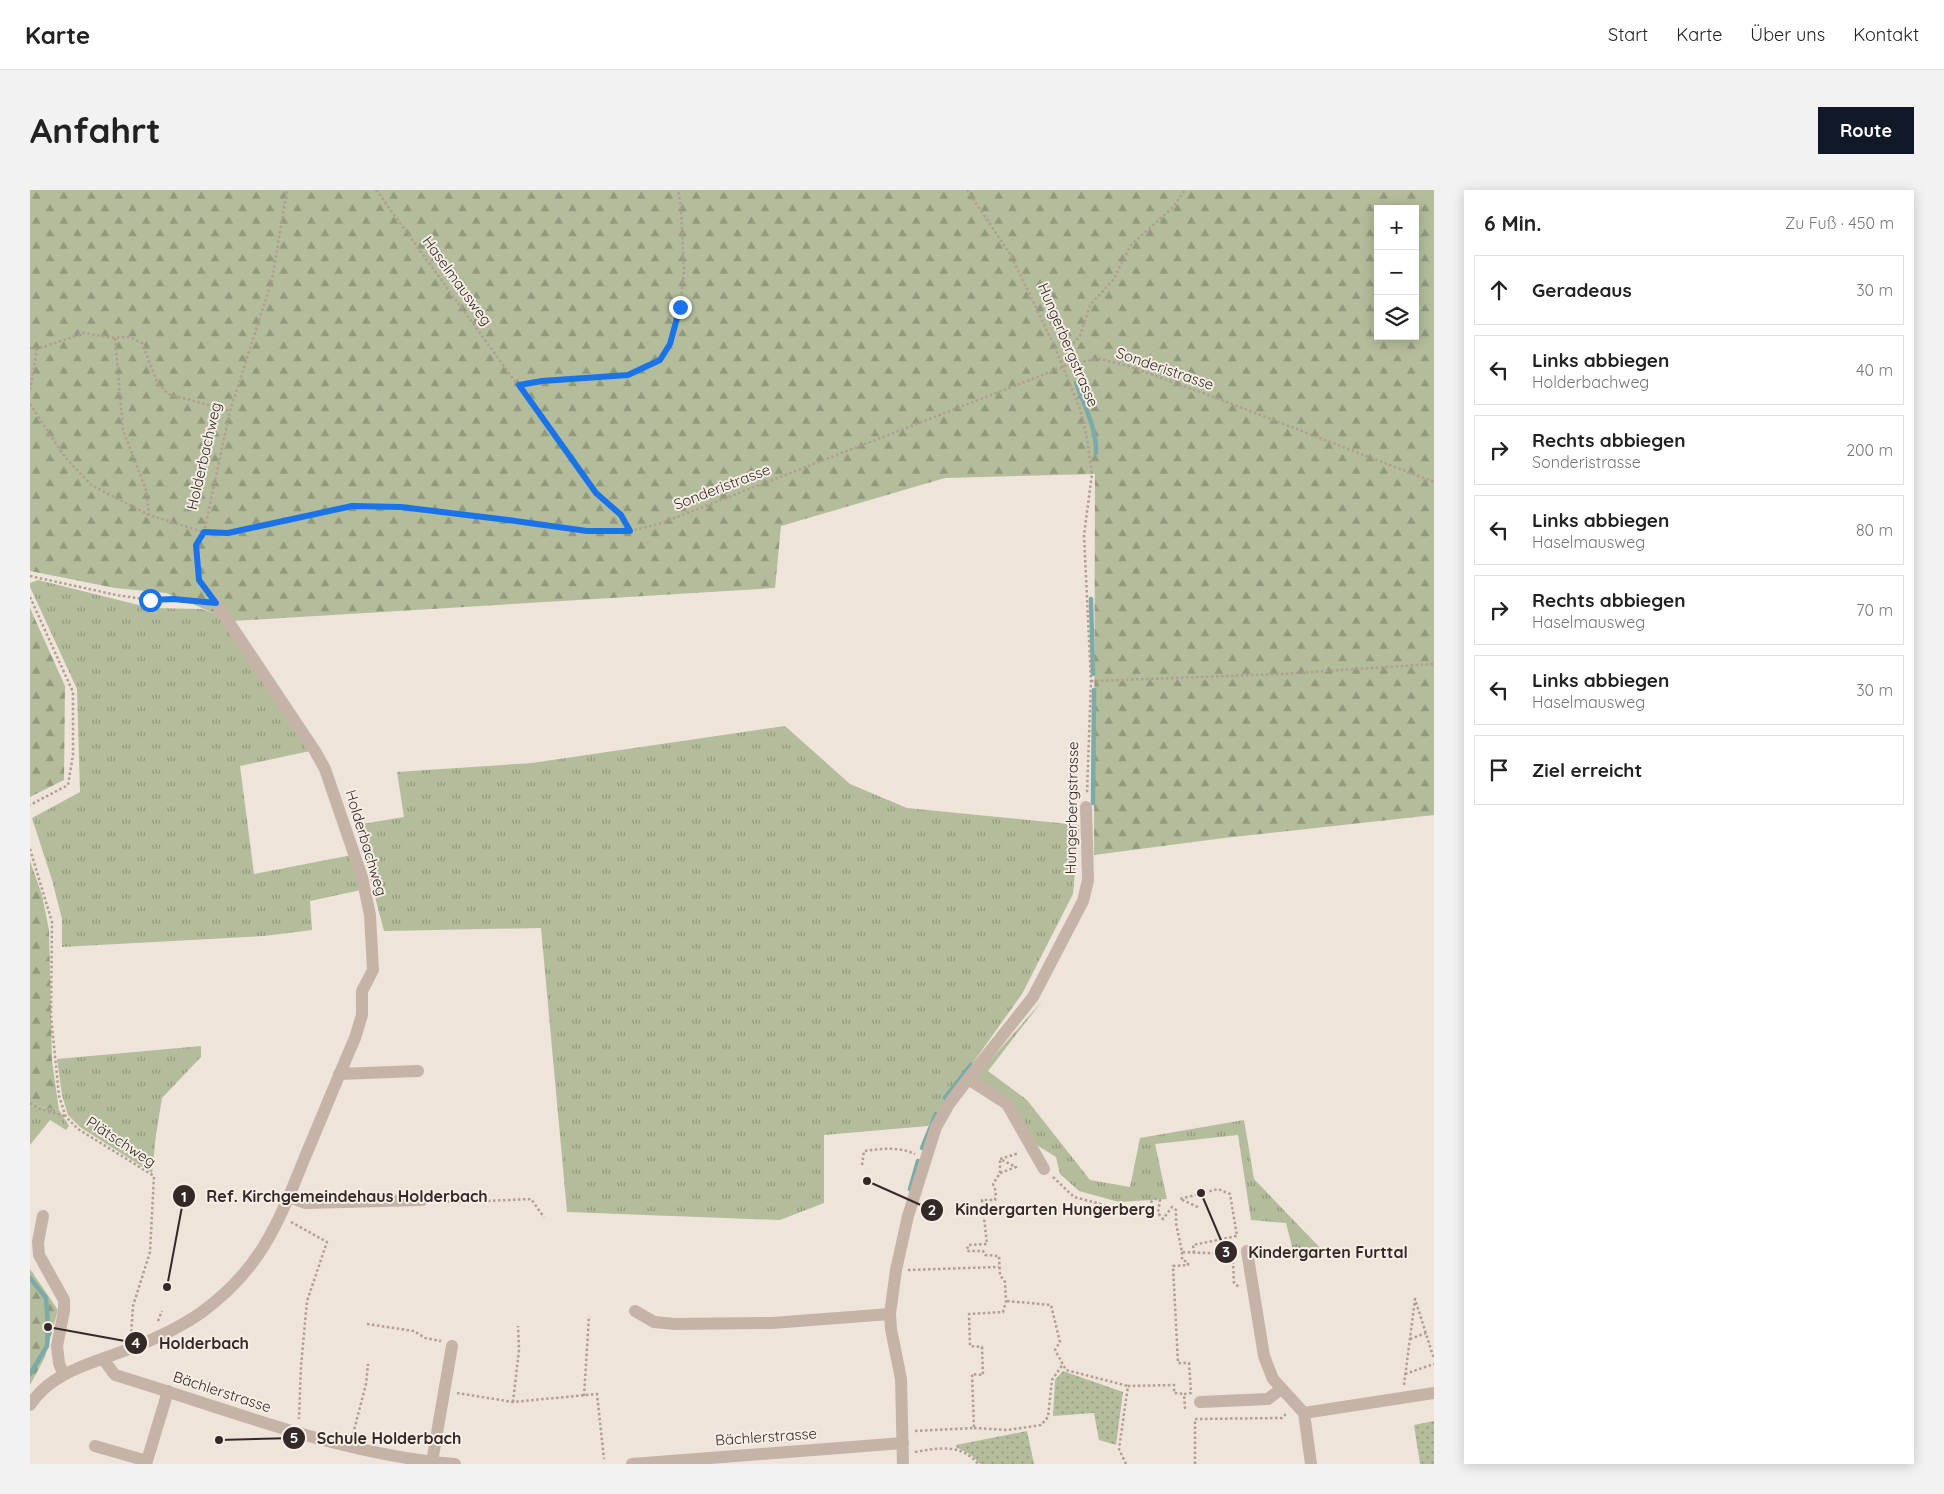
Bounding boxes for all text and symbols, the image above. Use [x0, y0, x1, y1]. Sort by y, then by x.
text: Karte [25, 20, 90, 50]
text: Start [1608, 23, 1648, 46]
text: Karte [1676, 23, 1722, 46]
text: Über uns [1750, 23, 1825, 46]
text: Kontakt [1853, 23, 1919, 46]
button: Route [1818, 107, 1914, 154]
text: Anfahrt [30, 108, 161, 152]
map controls [1374, 205, 1419, 340]
button: + [1374, 205, 1419, 250]
text: 6 Min. [1484, 210, 1541, 236]
text: Zu Fuß · 450 m [1785, 213, 1894, 233]
street label: Haselmausweg [419, 232, 496, 329]
button: − [1374, 250, 1419, 295]
icon: ahead [1485, 276, 1513, 304]
text: Geradeaus [1532, 278, 1632, 302]
street label: Hungerbergstrasse [1034, 280, 1103, 410]
text: 30 m [1856, 280, 1893, 300]
button: layers [1374, 295, 1419, 340]
route end [669, 296, 692, 319]
street label: Sonderistrasse [1114, 343, 1217, 394]
text: Links abbiegen [1532, 348, 1669, 372]
icon: left [1485, 356, 1513, 384]
text: 40 m [1856, 360, 1893, 380]
text: Holderbachweg [1532, 372, 1649, 392]
street label: Holderbachweg [182, 400, 225, 512]
text: Rechts abbiegen [1532, 428, 1685, 452]
icon: right [1485, 436, 1513, 464]
text: 200 m [1846, 440, 1893, 460]
text: Sonderistrasse [1532, 452, 1641, 472]
street label: Sonderistrasse [671, 459, 773, 514]
text: Links abbiegen [1532, 508, 1669, 532]
icon: left [1485, 516, 1513, 544]
text: 80 m [1856, 520, 1893, 540]
text: Haselmausweg [1532, 532, 1645, 552]
text: Rechts abbiegen [1532, 588, 1685, 612]
route start [139, 589, 162, 612]
icon: right [1485, 596, 1513, 624]
text: 70 m [1856, 600, 1893, 620]
text: Haselmausweg [1532, 612, 1645, 632]
text: Links abbiegen [1532, 668, 1669, 692]
icon: left [1485, 676, 1513, 704]
text: 30 m [1856, 680, 1893, 700]
text: Haselmausweg [1532, 692, 1645, 712]
street label: Hungerbergstrasse [1061, 741, 1082, 875]
icon: arrive [1485, 756, 1513, 784]
text: Ziel erreicht [1532, 758, 1642, 782]
street label: Holderbachweg [341, 787, 392, 898]
street label: Plätschweg [83, 1112, 160, 1171]
callout: Ref. Kirchgemeindehaus Holderbach [171, 1181, 498, 1212]
text: Ref. Kirchgemeindehaus Holderbach [206, 1186, 488, 1206]
text: 1 [181, 1187, 187, 1206]
callout: Kindergarten Hungerberg [920, 1194, 1165, 1225]
text: Kindergarten Hungerberg [955, 1199, 1155, 1219]
text: 2 [928, 1200, 936, 1219]
callout: Kindergarten Furttal [1214, 1237, 1418, 1268]
text: 3 [1222, 1242, 1230, 1261]
text: Kindergarten Furttal [1248, 1242, 1408, 1262]
callout: Holderbach [124, 1328, 259, 1359]
text: 4 [132, 1333, 141, 1352]
text: Holderbach [159, 1333, 249, 1353]
street label: Bächlerstrasse [171, 1367, 274, 1416]
callout: Schule Holderbach [282, 1422, 471, 1453]
street label: Bächlerstrasse [714, 1423, 818, 1450]
text: 5 [290, 1428, 298, 1447]
text: Schule Holderbach [317, 1428, 461, 1448]

